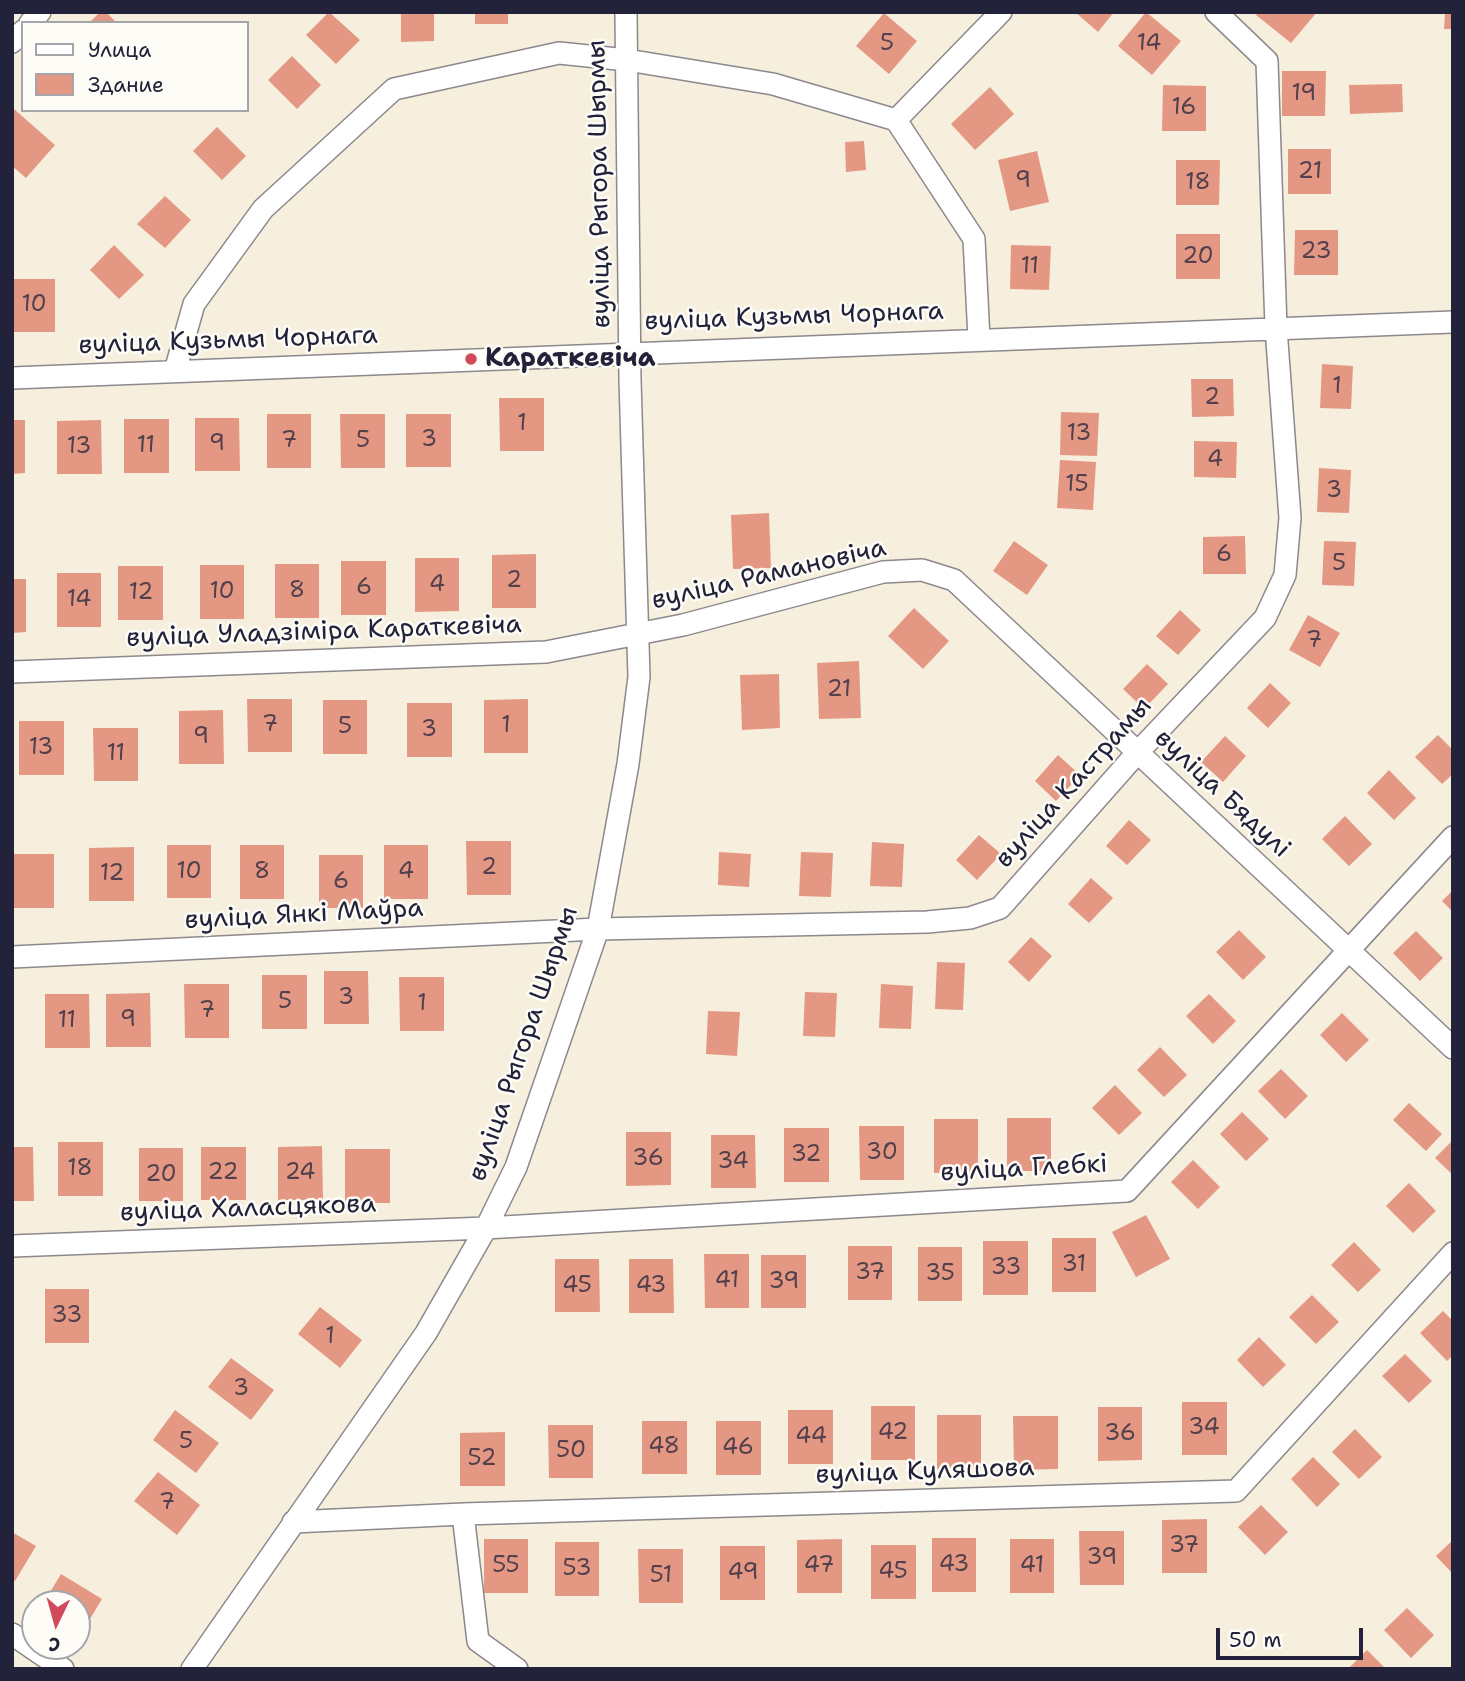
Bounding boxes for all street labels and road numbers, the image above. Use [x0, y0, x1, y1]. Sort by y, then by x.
street label: вуліца Рыгора Шырмы [582, 40, 618, 328]
street label: вуліца Кузьмы Чорнага [644, 296, 944, 338]
street label: вуліца Кузьмы Чорнага [78, 320, 378, 362]
street label: вуліца Рамановіча [649, 533, 889, 617]
street label: вуліца Уладзіміра Караткевіча [126, 610, 522, 654]
street label: вуліца Кастрамы [989, 691, 1159, 875]
street label: вуліца Бядулі [1148, 723, 1296, 865]
street label: вуліца Янкі Маўра [184, 893, 424, 937]
street label: вуліца Рыгора Шырмы [462, 903, 586, 1185]
street label: вуліца Глебкі [940, 1149, 1108, 1189]
street label: вуліца Халасцякова [119, 1189, 377, 1229]
street label: вуліца Куляшова [815, 1453, 1035, 1491]

